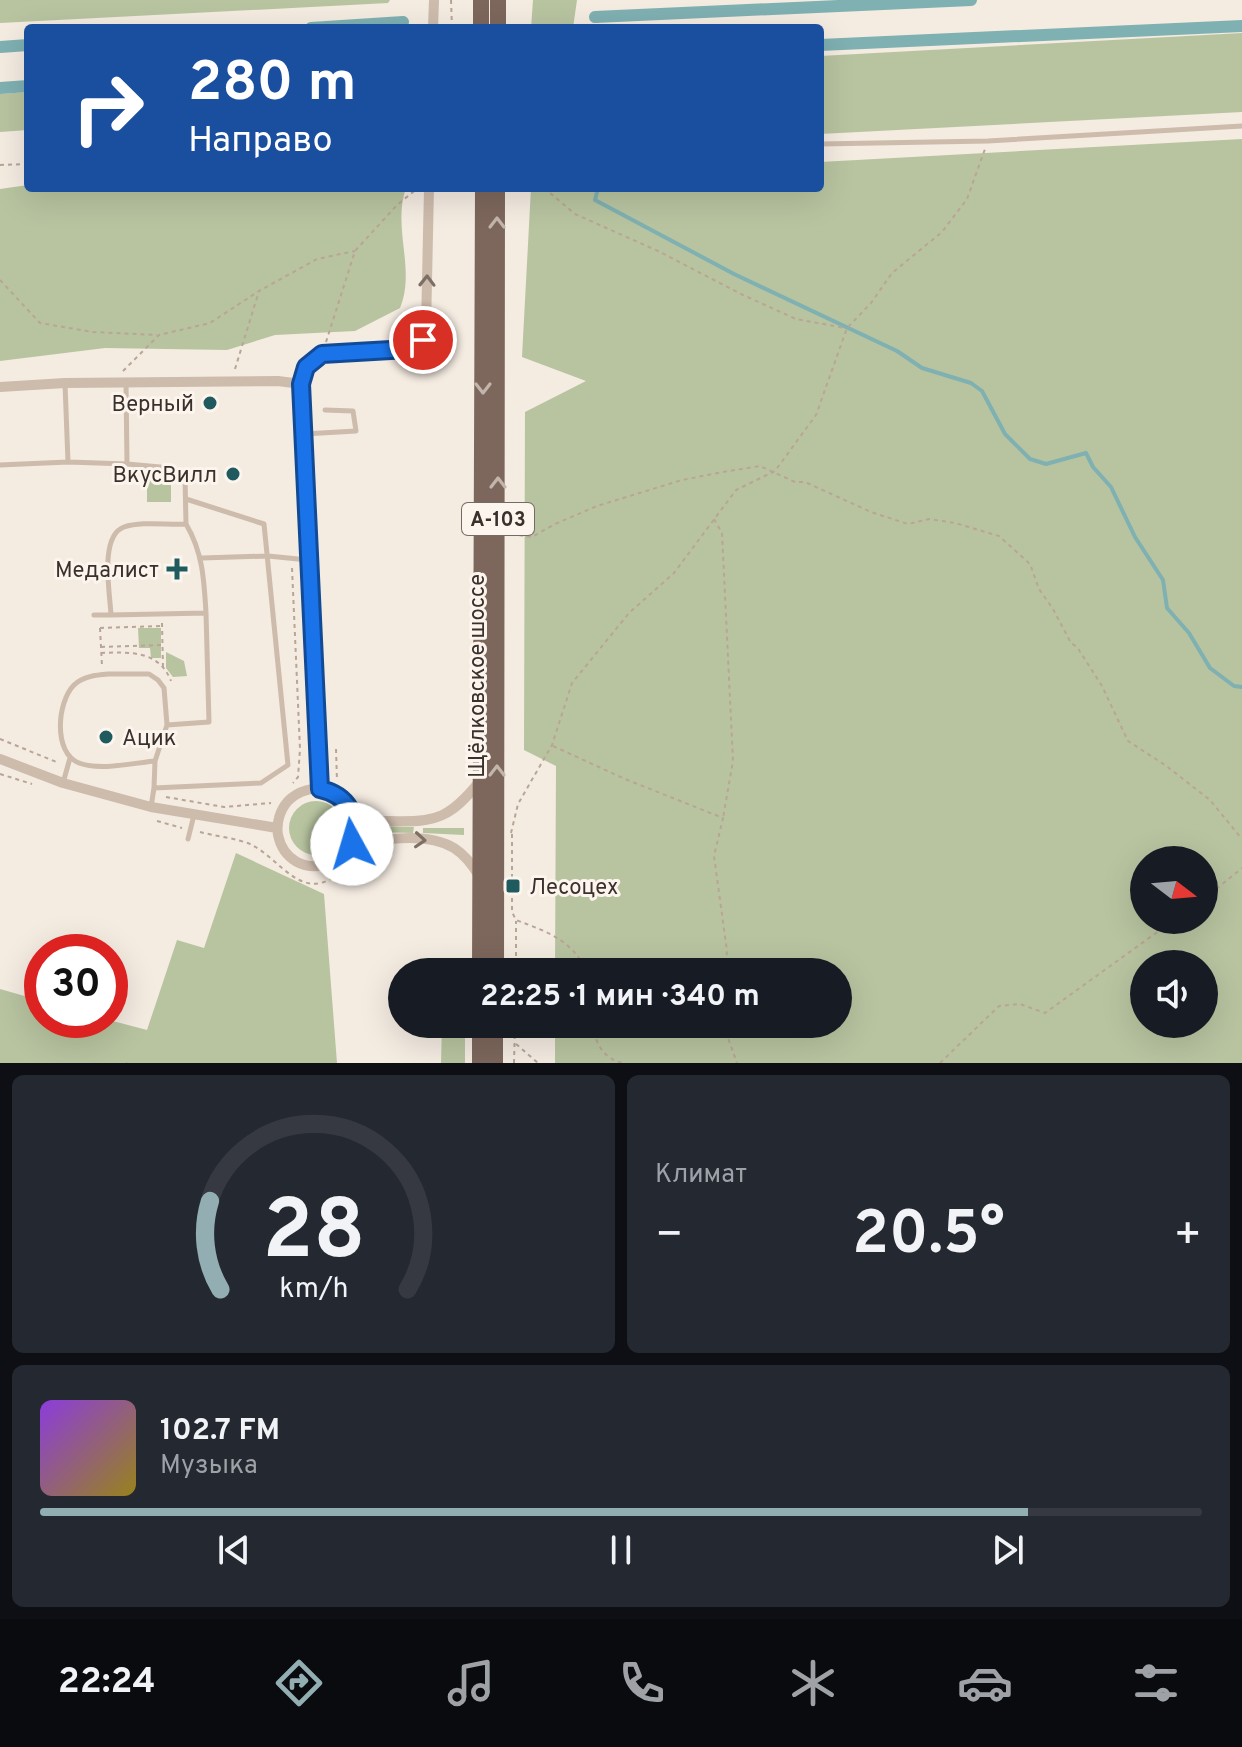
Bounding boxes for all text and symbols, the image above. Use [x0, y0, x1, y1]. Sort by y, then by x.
text: 280 m [188, 50, 356, 120]
icon: right [56, 56, 160, 160]
text: Направо [188, 119, 333, 165]
one-way arrow [489, 216, 506, 229]
one-way arrow [418, 274, 435, 287]
pin [389, 306, 457, 374]
icon: arrive [401, 318, 445, 362]
one-way arrow [474, 382, 492, 395]
place label: Верный [112, 392, 194, 419]
marker: Верный [201, 394, 219, 412]
place label: ВкусВилл [113, 463, 217, 490]
marker: ВкусВилл [224, 465, 242, 483]
one-way arrow [489, 476, 507, 489]
road number: А-103 [462, 503, 534, 535]
place label: Медалист [55, 558, 159, 585]
marker: Медалист [166, 558, 188, 580]
street label: Щёлковское шоссе [465, 574, 492, 778]
place label: Ацик [122, 726, 176, 753]
marker: Ацик [97, 728, 115, 746]
one-way arrow [489, 764, 506, 777]
position arrow [310, 802, 394, 886]
one-way arrow [414, 831, 427, 848]
north arrow [1130, 846, 1218, 934]
map controls [1130, 846, 1218, 1038]
place label: Лесоцех [529, 875, 618, 902]
marker: Лесоцех [504, 877, 522, 895]
speed limit sign: 30 [24, 934, 128, 1038]
button: sound [1130, 950, 1218, 1038]
text: 22:25 · 1 мин · 340 m [480, 979, 760, 1016]
text: Климат [655, 1159, 747, 1192]
text: 28 [262, 1183, 365, 1288]
text: 20.5° [852, 1199, 1005, 1275]
text: − [655, 1209, 683, 1265]
text: + [1174, 1209, 1202, 1265]
text: km/h [279, 1272, 348, 1308]
text: 102.7 FM [160, 1413, 280, 1450]
text: Музыка [160, 1450, 258, 1483]
icon: previous [212, 1528, 256, 1572]
icon: pause [599, 1528, 643, 1572]
icon: next [986, 1528, 1030, 1572]
icon: directions [271, 1655, 327, 1711]
icon: music [443, 1655, 499, 1711]
icon: phone [614, 1655, 670, 1711]
icon: climate [785, 1655, 841, 1711]
icon: car [957, 1655, 1013, 1711]
icon: filters [1128, 1655, 1184, 1711]
text: 22:24 [58, 1660, 156, 1706]

